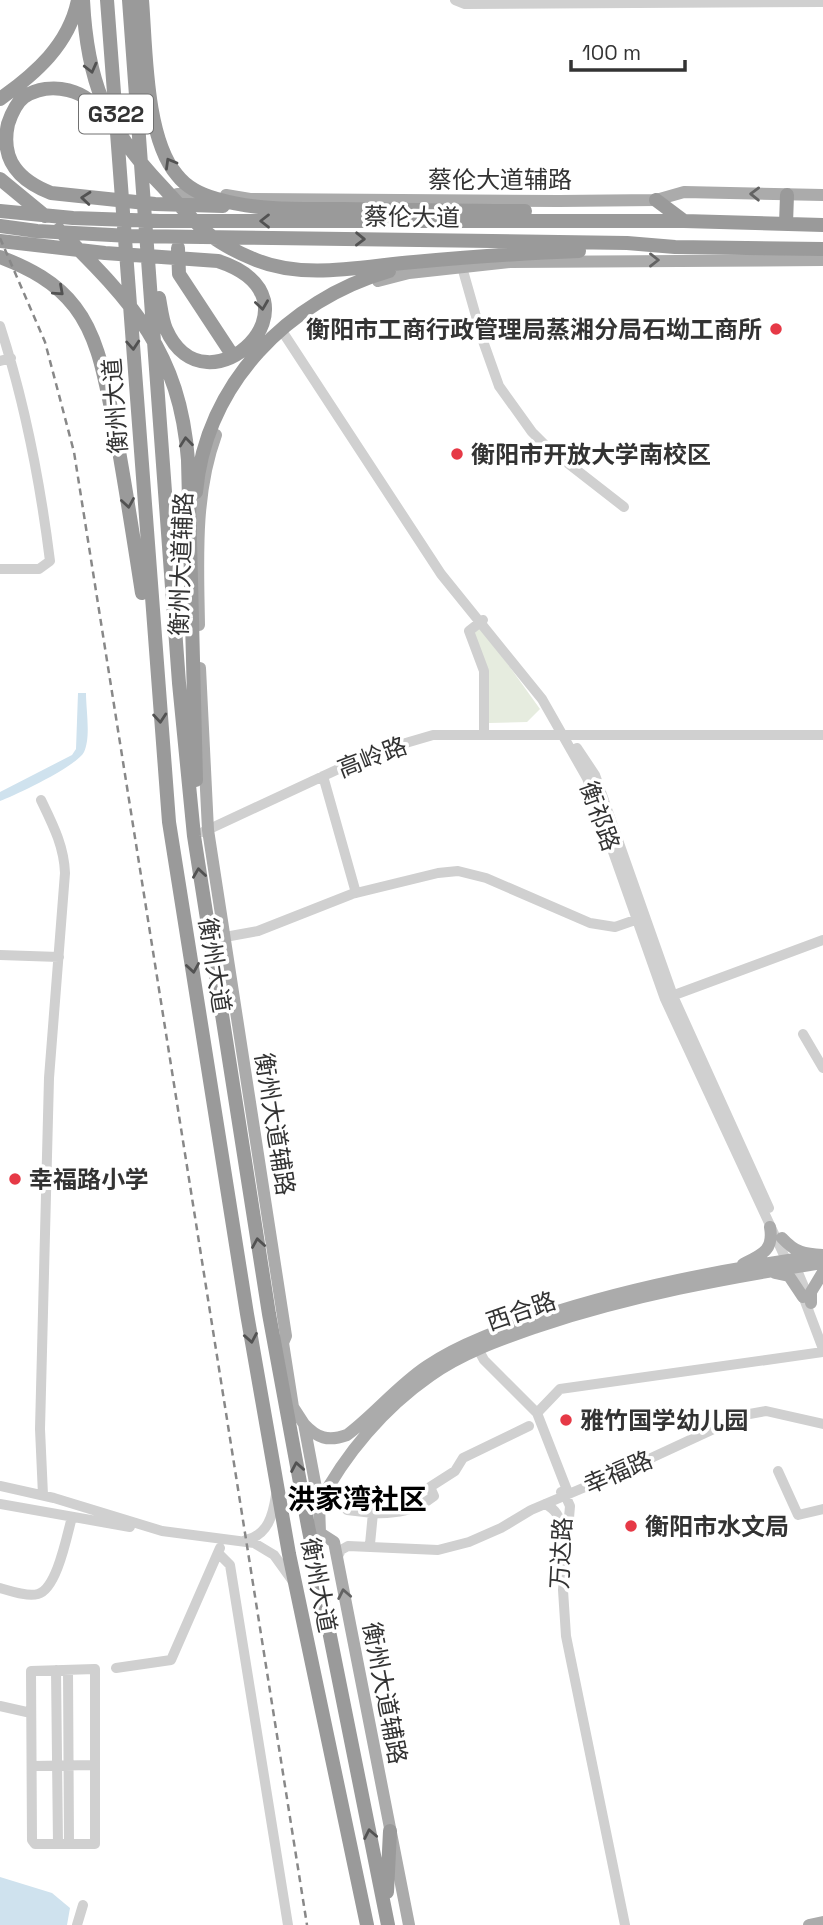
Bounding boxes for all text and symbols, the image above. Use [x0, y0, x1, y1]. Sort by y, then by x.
scale bar [571, 28, 685, 72]
text: 100 m [582, 39, 641, 66]
one-way arrow [83, 62, 97, 74]
road number: G322 [79, 94, 153, 134]
one-way arrow [165, 158, 178, 171]
street label: 蔡伦大道辅路 [428, 164, 572, 195]
one-way arrow [749, 186, 760, 202]
one-way arrow [80, 191, 91, 206]
street label: 蔡伦大道 [364, 201, 460, 233]
one-way arrow [259, 213, 270, 229]
one-way arrow [354, 231, 365, 246]
one-way arrow [649, 252, 659, 268]
one-way arrow [51, 283, 64, 295]
one-way arrow [254, 299, 269, 311]
place label: 衡阳市工商行政管理局蒸湘分局石坳工商所 [306, 314, 762, 345]
marker: 衡阳市工商行政管理局蒸湘分局石坳工商所 [768, 321, 784, 337]
one-way arrow [125, 340, 140, 351]
street label: 衡州大道 [96, 357, 134, 455]
one-way arrow [179, 437, 194, 448]
place label: 衡阳市开放大学南校区 [471, 439, 711, 470]
marker: 衡阳市开放大学南校区 [449, 446, 465, 462]
street label: 衡州大道辅路 [163, 492, 199, 636]
one-way arrow [120, 497, 135, 509]
one-way arrow [152, 713, 167, 724]
street label: 高岭路 [333, 730, 411, 784]
street label: 衡祁路 [573, 777, 627, 855]
one-way arrow [192, 867, 207, 879]
street label: 衡州大道 [192, 915, 238, 1015]
one-way arrow [185, 962, 200, 974]
street label: 衡州大道辅路 [248, 1050, 302, 1198]
place label: 幸福路小学 [29, 1164, 149, 1195]
marker: 幸福路小学 [7, 1171, 23, 1187]
one-way arrow [251, 1237, 266, 1249]
street label: 西合路 [482, 1285, 560, 1337]
one-way arrow [243, 1332, 258, 1344]
place label: 雅竹国学幼儿园 [580, 1405, 748, 1436]
marker: 雅竹国学幼儿园 [558, 1412, 574, 1428]
street label: 幸福路 [579, 1444, 657, 1500]
one-way arrow [290, 1461, 305, 1473]
district label: 洪家湾社区 [287, 1481, 427, 1517]
place label: 衡阳市水文局 [645, 1511, 789, 1542]
street label: 万达路 [544, 1516, 578, 1590]
marker: 衡阳市水文局 [623, 1518, 639, 1534]
street label: 衡州大道 [295, 1535, 343, 1635]
one-way arrow [337, 1588, 352, 1600]
street label: 衡州大道辅路 [356, 1619, 414, 1767]
one-way arrow [364, 1828, 379, 1840]

